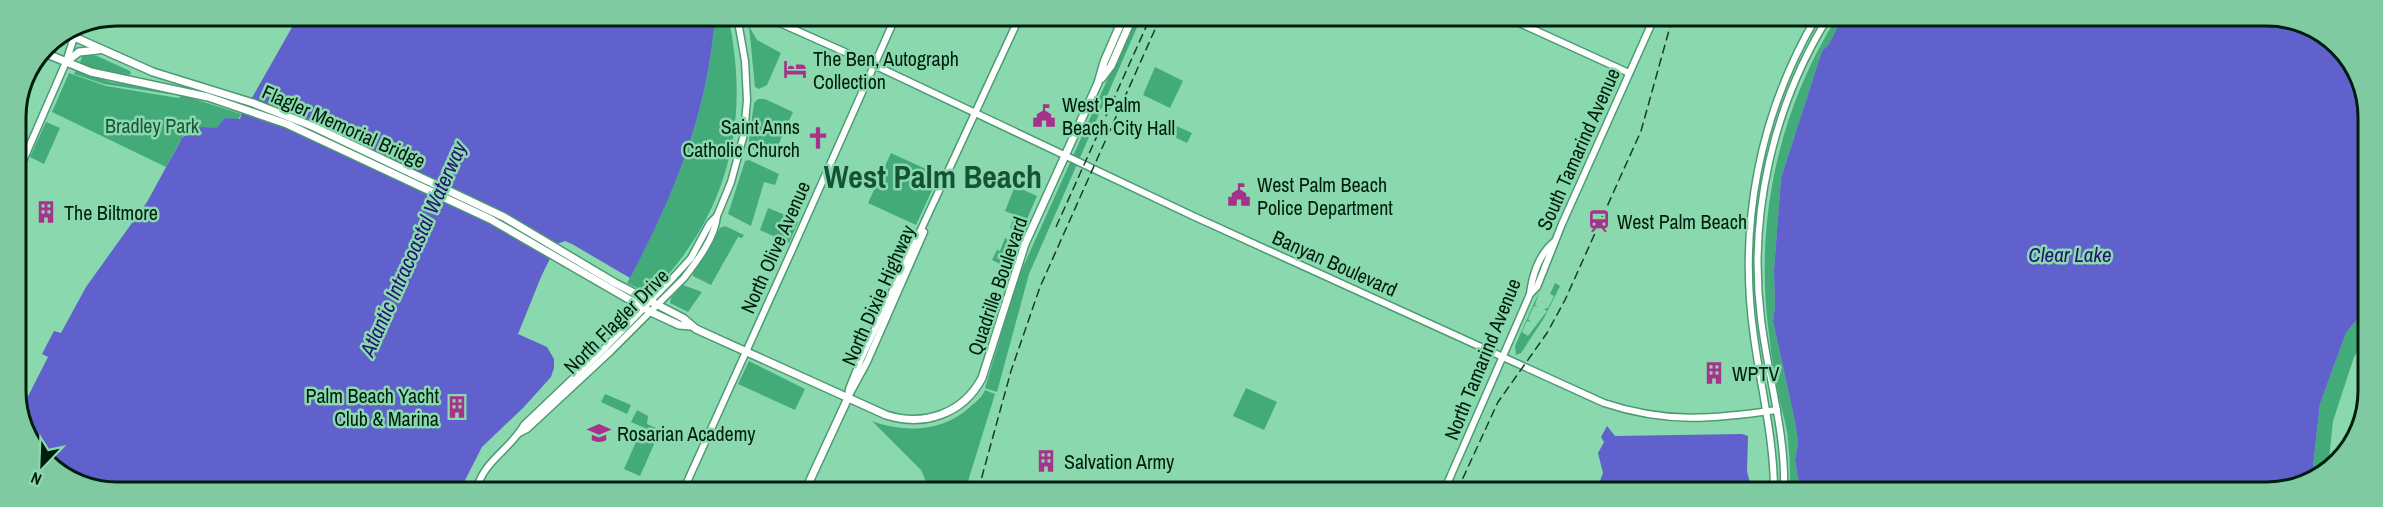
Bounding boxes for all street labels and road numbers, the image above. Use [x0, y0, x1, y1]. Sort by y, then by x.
street label: South Tamarind Avenue [1530, 64, 1626, 234]
street label: Flagler Memorial Bridge [258, 78, 430, 174]
street label: North Olive Avenue [734, 177, 816, 317]
street label: Quadrille Boulevard [961, 213, 1033, 359]
street label: North Dixie Highway [835, 220, 921, 370]
street label: Banyan Boulevard [1268, 223, 1402, 303]
street label: North Flagler Drive [557, 262, 675, 380]
street label: North Tamarind Avenue [1437, 274, 1527, 444]

